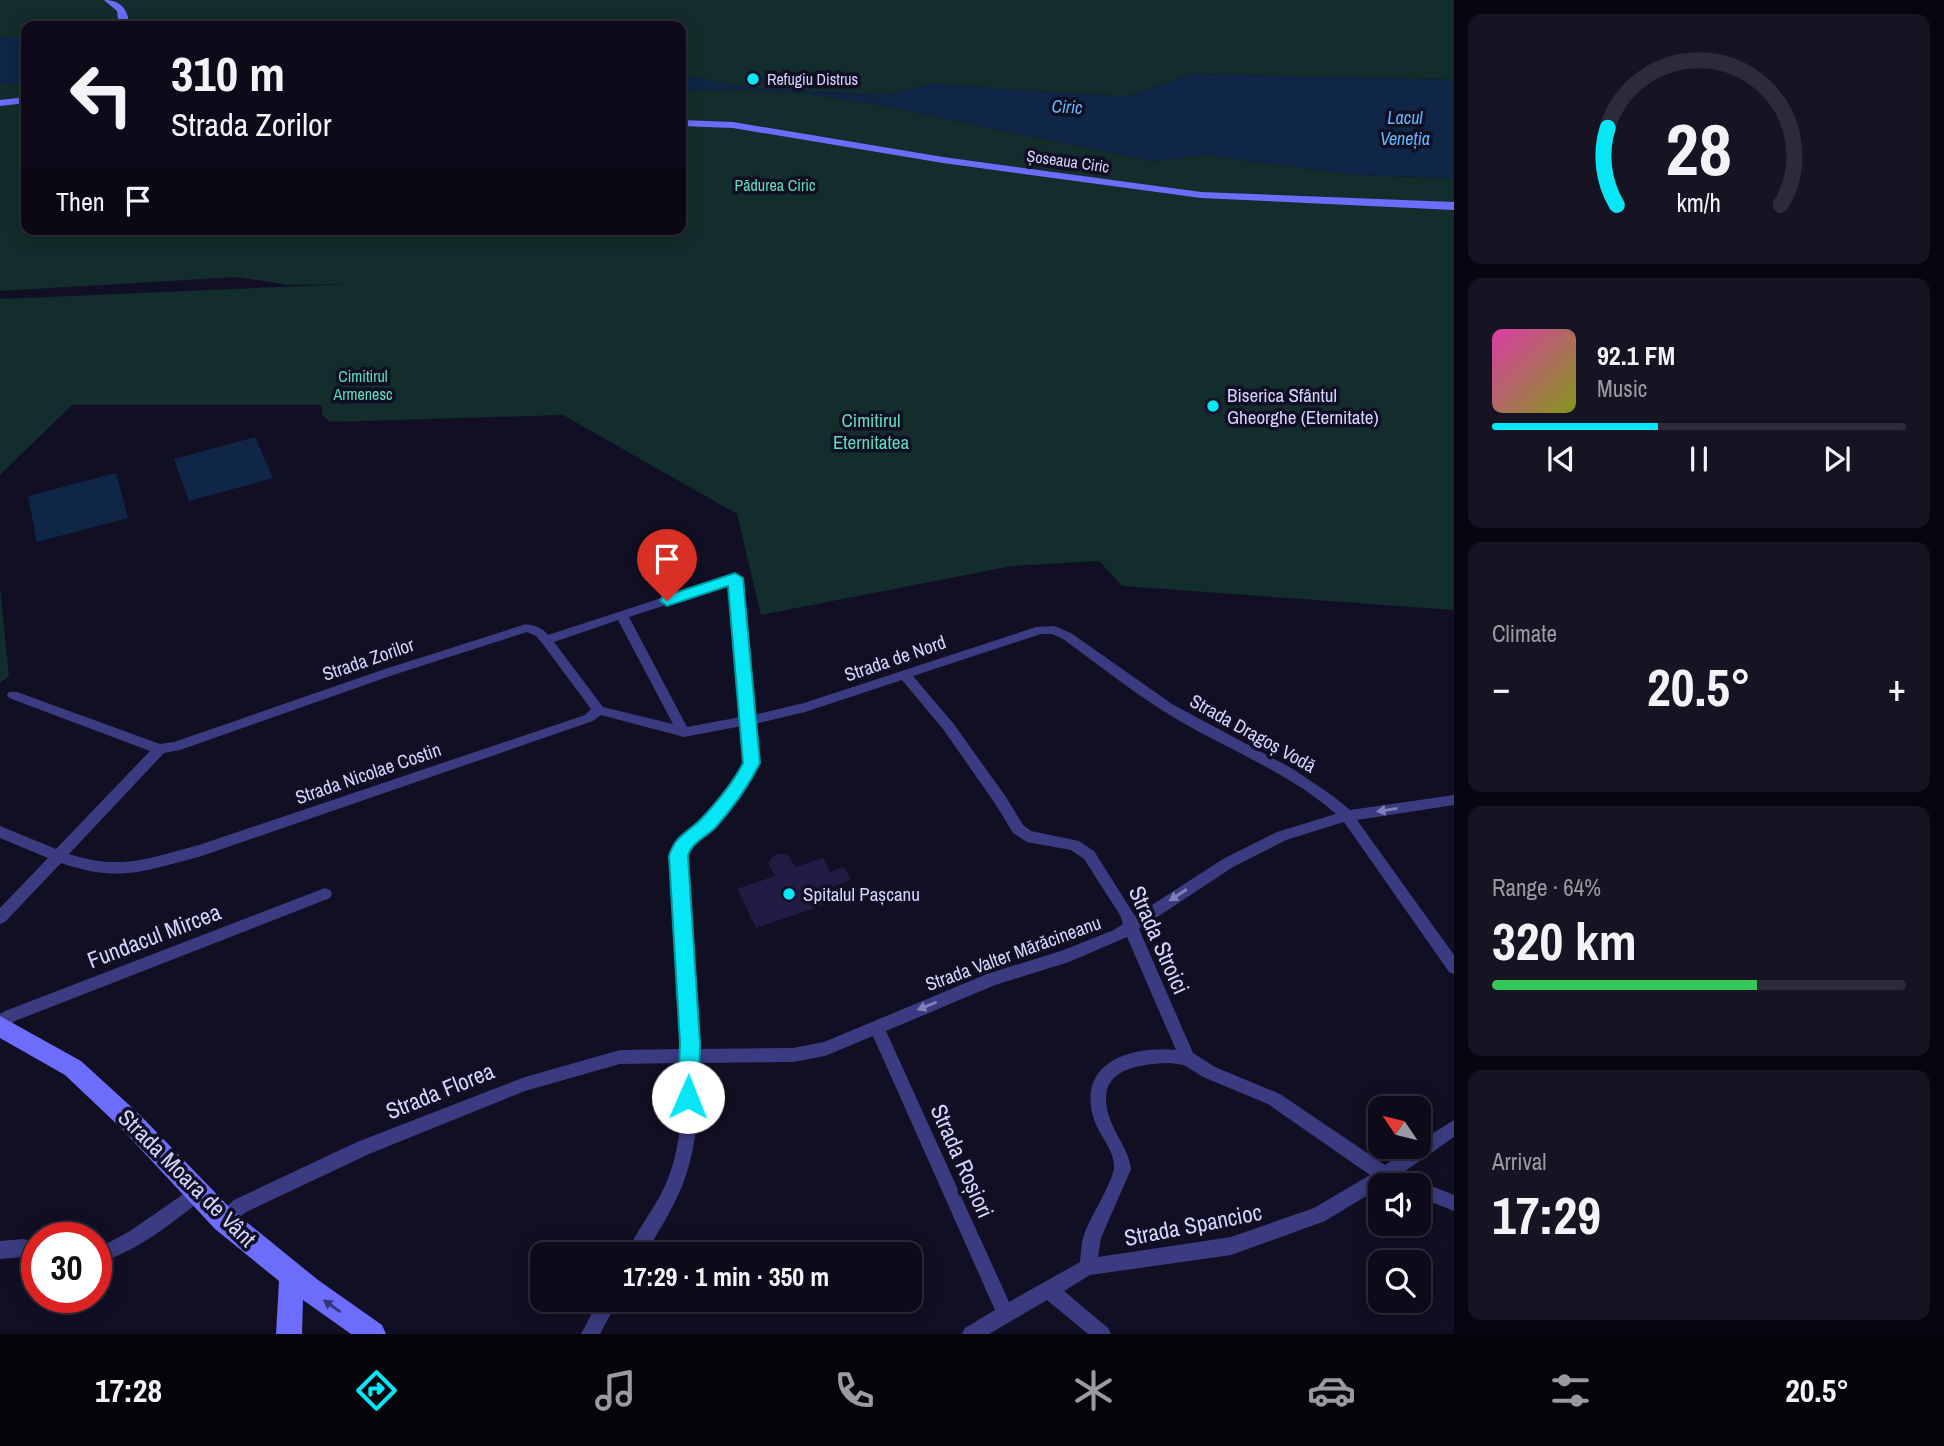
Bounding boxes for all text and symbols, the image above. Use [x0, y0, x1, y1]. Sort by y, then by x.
text: 310 m [171, 40, 285, 106]
icon: left [56, 49, 147, 140]
place label: Refugiu Distrus [767, 68, 858, 90]
marker: Refugiu Distrus [745, 71, 761, 87]
water label: Ciric [1051, 93, 1084, 120]
text: 28 [1666, 100, 1732, 198]
text: Strada Zorilor [171, 103, 331, 146]
water label: Lacul Veneția [1380, 105, 1430, 151]
street label: Șoseaua Ciric [1025, 144, 1111, 178]
park label: Pădurea Ciric [735, 174, 816, 196]
icon: arrive [119, 182, 157, 220]
text: Then [56, 184, 105, 219]
text: km/h [1677, 186, 1721, 220]
text: 92.1 FM [1597, 338, 1675, 373]
park label: Cimitirul Armenesc [332, 365, 393, 405]
text: Music [1597, 373, 1647, 404]
place label: Biserica Sfântul Gheorghe (Eternitate) [1227, 382, 1379, 430]
marker: Biserica Sfântul Gheorghe (Eternitate) [1205, 398, 1221, 414]
park label: Cimitirul Eternitatea [833, 407, 909, 455]
icon: previous [1542, 440, 1580, 478]
icon: pause [1680, 440, 1718, 478]
icon: next [1818, 440, 1856, 478]
pin [637, 529, 697, 601]
icon: arrive [648, 540, 686, 578]
text: Climate [1492, 618, 1557, 649]
street label: Strada de Nord [841, 629, 949, 687]
street label: Strada Zorilor [319, 631, 418, 687]
text: 20.5° [1647, 652, 1751, 722]
text: − [1492, 662, 1510, 713]
text: + [1888, 662, 1906, 713]
street label: Strada Dragoș Vodă [1185, 688, 1321, 779]
street label: Strada Nicolae Costin [292, 736, 444, 810]
one-way arrow [1375, 805, 1397, 816]
text: Range · 64% [1492, 872, 1601, 903]
place label: Spitalul Pașcanu [803, 881, 920, 907]
street label: Strada Stroici [1122, 881, 1197, 999]
marker: Spitalul Pașcanu [781, 886, 797, 902]
one-way arrow [1168, 888, 1188, 901]
street label: Fundacul Mircea [83, 896, 225, 975]
text: 320 km [1492, 906, 1637, 976]
street label: Strada Valter Mărăcineanu [922, 909, 1104, 997]
one-way arrow [916, 1000, 937, 1011]
street label: Strada Florea [381, 1055, 499, 1126]
position arrow [651, 1060, 725, 1134]
north arrow [1368, 1096, 1432, 1158]
map controls [1368, 1096, 1431, 1313]
street label: Strada Roșiori [924, 1099, 1001, 1223]
street label: Strada Moara de Vânt [112, 1102, 263, 1253]
text: Arrival [1492, 1146, 1547, 1177]
button: sound [1368, 1173, 1431, 1236]
text: 17:29 [1492, 1180, 1601, 1250]
street label: Strada Spancioc [1122, 1196, 1264, 1253]
speed limit sign: 30 [21, 1222, 112, 1313]
button: search [1368, 1250, 1431, 1313]
text: 17:29 · 1 min · 350 m [623, 1259, 829, 1294]
one-way arrow [323, 1299, 341, 1313]
icon: directions [352, 1366, 401, 1415]
icon: music [591, 1366, 640, 1415]
icon: phone [830, 1366, 879, 1415]
icon: climate [1069, 1366, 1118, 1415]
icon: car [1307, 1366, 1356, 1415]
icon: filters [1546, 1366, 1595, 1415]
text: 17:28 [95, 1369, 162, 1412]
text: 20.5° [1785, 1369, 1849, 1412]

